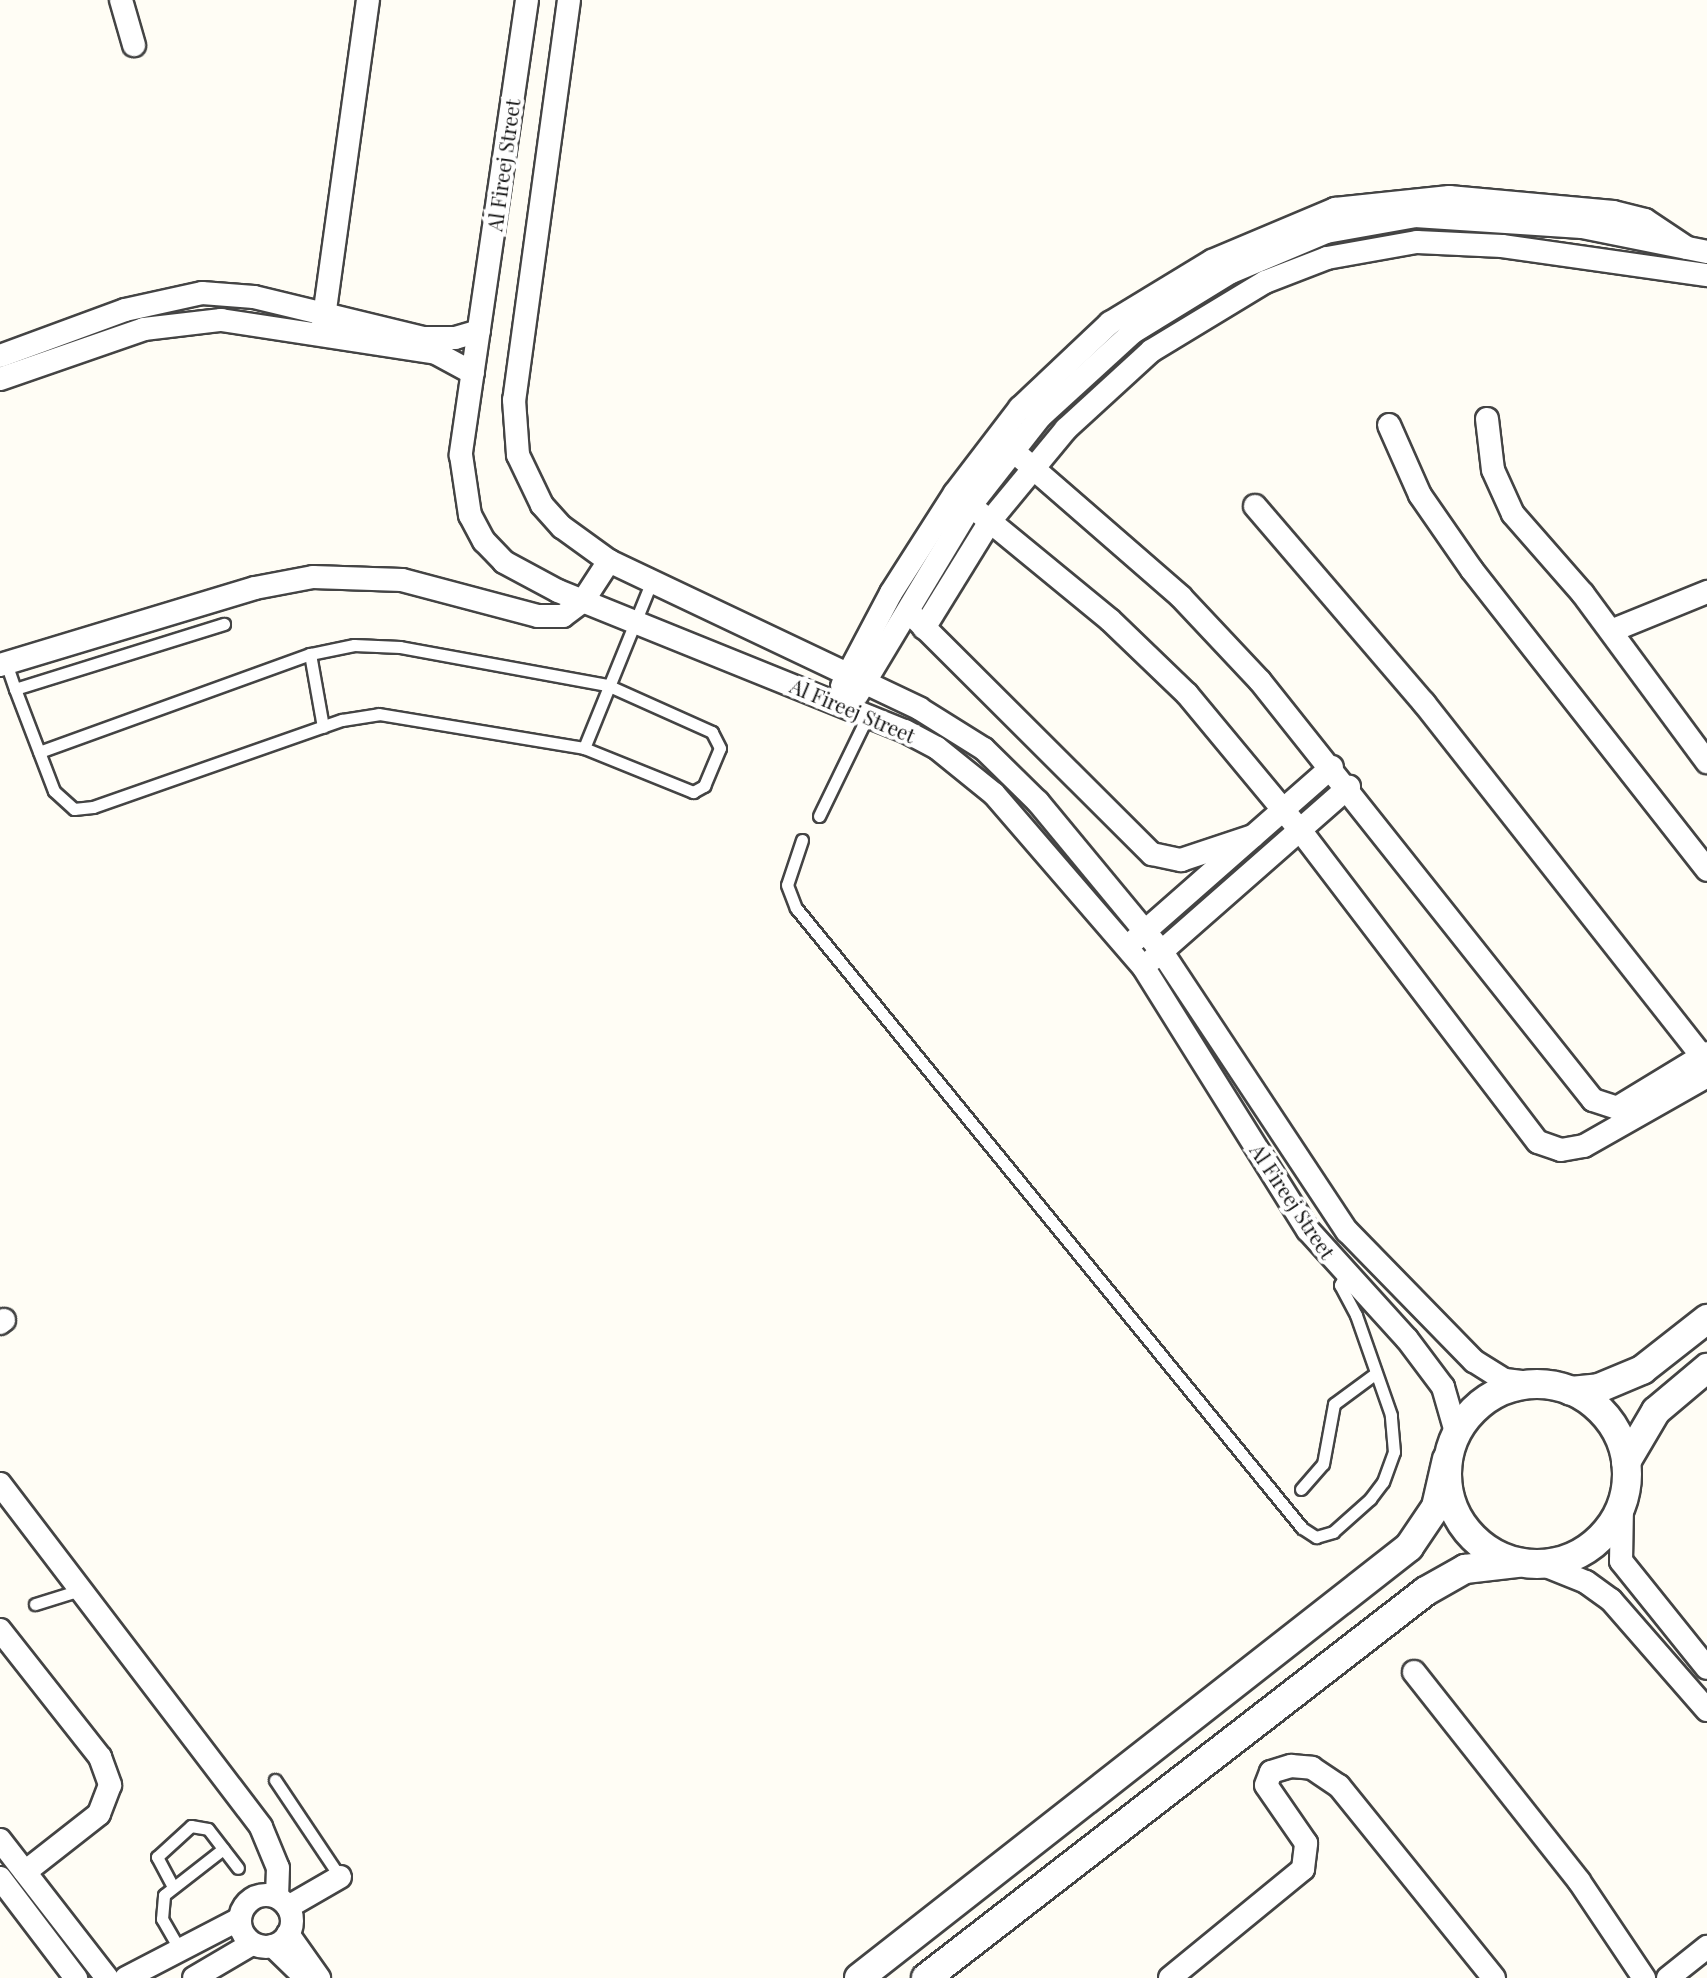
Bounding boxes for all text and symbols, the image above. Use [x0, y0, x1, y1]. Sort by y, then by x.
street label: Al Fireej Street [482, 97, 524, 233]
street label: Al Fireej Street [787, 673, 919, 747]
street label: Al Fireej Street [1246, 1139, 1340, 1263]

